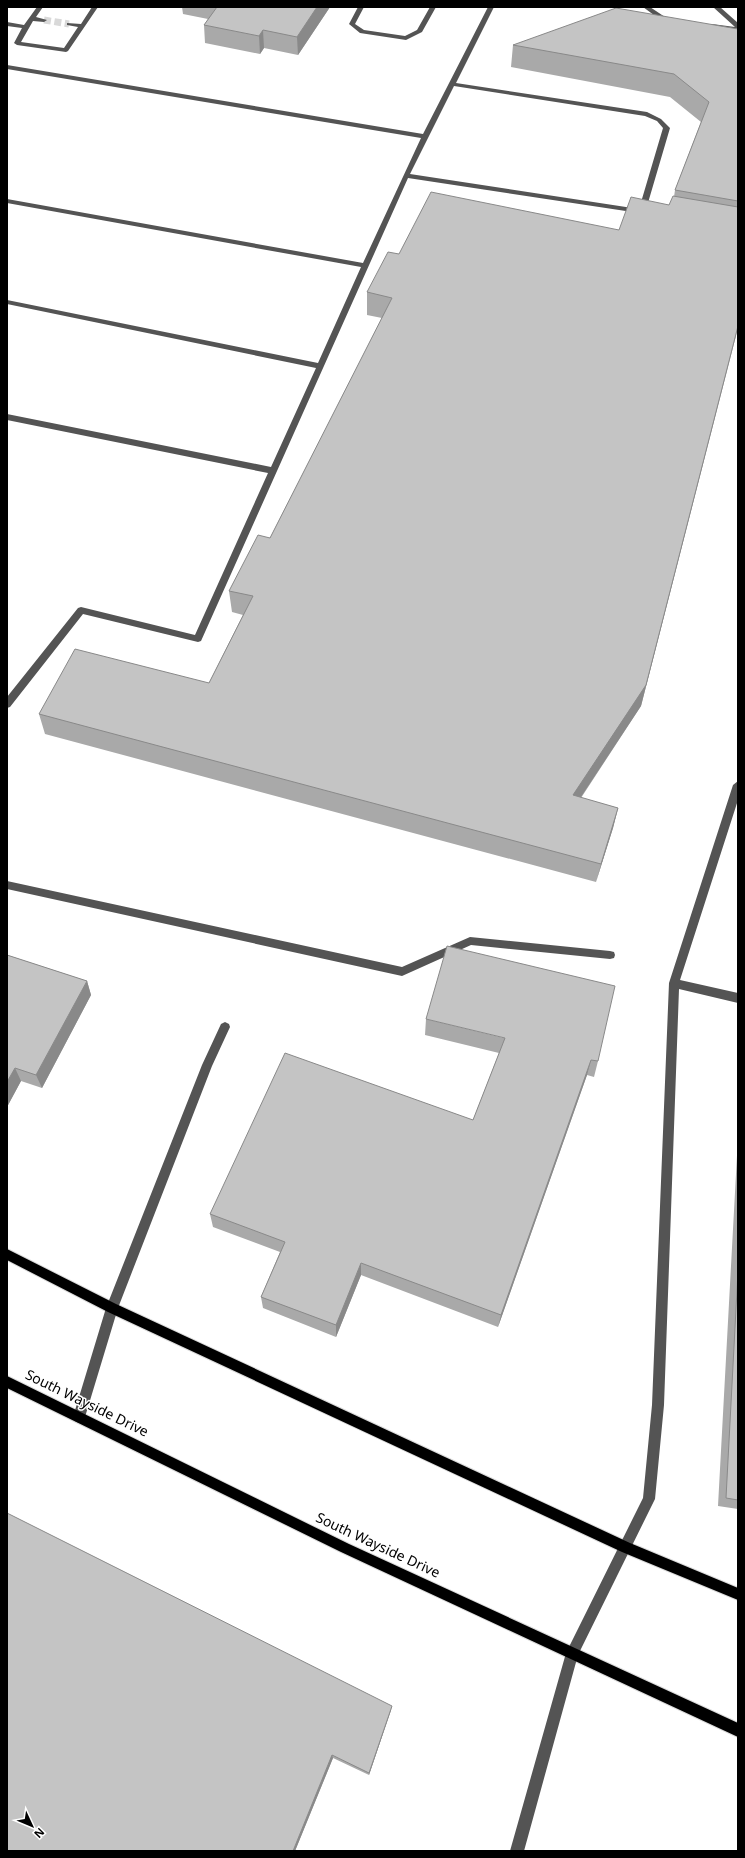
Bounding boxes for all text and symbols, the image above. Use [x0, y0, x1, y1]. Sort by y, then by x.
street label: South Wayside Drive [22, 1364, 152, 1441]
street label: South Wayside Drive [313, 1507, 443, 1582]
north arrow [12, 1806, 52, 1846]
text: N [31, 1825, 48, 1842]

